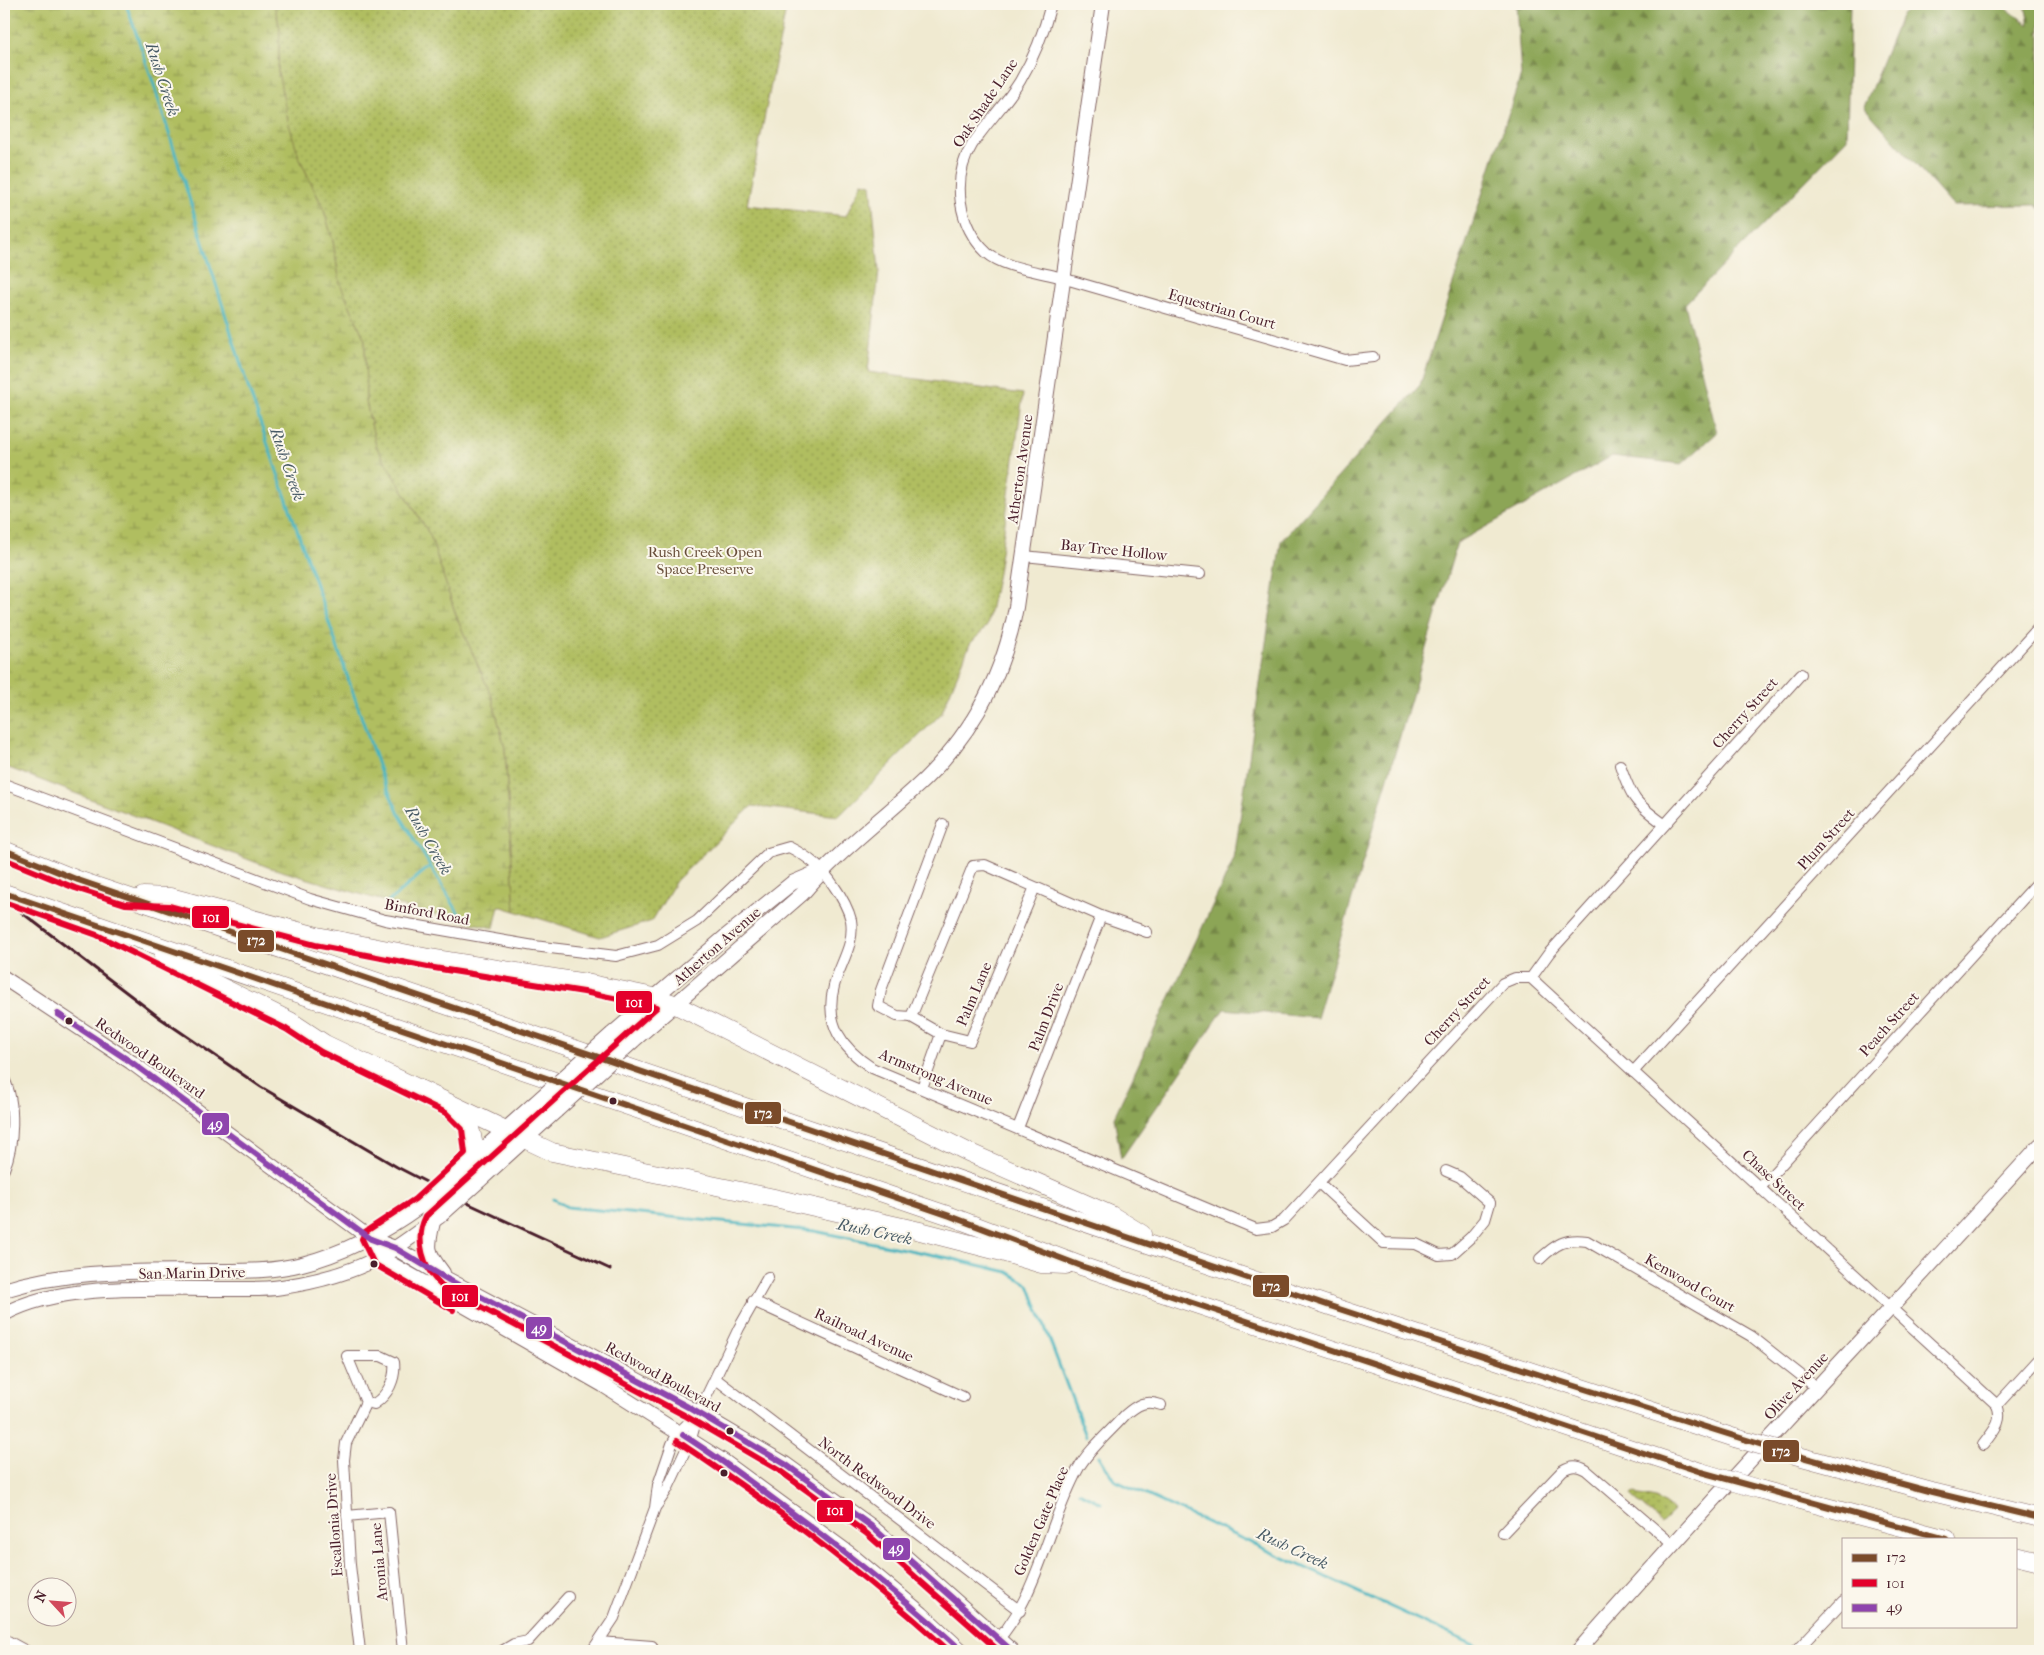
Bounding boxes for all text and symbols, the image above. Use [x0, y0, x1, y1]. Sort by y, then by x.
water label: Rush Creek [141, 39, 183, 118]
street label: Oak Shade Lane [949, 54, 1022, 151]
street label: Equestrian Court [1166, 285, 1279, 333]
street label: Atherton Avenue [1003, 413, 1037, 526]
water label: Rush Creek [266, 424, 309, 503]
street label: Bay Tree Hollow [1060, 535, 1169, 565]
park label: Rush Creek Open Space Preserve [648, 543, 763, 578]
street label: Cherry Street [1708, 673, 1782, 752]
water label: Rush Creek [401, 802, 456, 878]
street label: Plum Street [1794, 804, 1859, 874]
street label: Binford Road [383, 895, 472, 929]
street label: Atherton Avenue [669, 903, 765, 990]
line badge: 101 [191, 905, 230, 929]
text: 101 [202, 909, 220, 926]
line badge: 172 [237, 929, 275, 953]
text: 172 [247, 932, 265, 949]
street label: Palm Lane [952, 959, 996, 1029]
street label: Cherry Street [1420, 972, 1495, 1050]
street label: Palm Drive [1025, 979, 1068, 1054]
street label: Peach Street [1855, 987, 1923, 1060]
line badge: 101 [615, 990, 653, 1014]
text: 101 [625, 994, 643, 1011]
street label: Redwood Boulevard [92, 1014, 209, 1103]
unlabelled marker [64, 1016, 74, 1026]
street label: Armstrong Avenue [876, 1045, 996, 1109]
unlabelled marker [608, 1096, 618, 1106]
line badge: 172 [744, 1101, 782, 1125]
text: 172 [754, 1105, 772, 1122]
line badge: 49 [201, 1112, 230, 1136]
text: 49 [206, 1116, 223, 1133]
street label: Chase Street [1738, 1146, 1810, 1215]
water label: Rush Creek [835, 1214, 914, 1249]
street label: Kenwood Court [1641, 1250, 1739, 1317]
unlabelled marker [369, 1259, 379, 1269]
street label: San Marin Drive [139, 1263, 246, 1283]
line badge: 172 [1252, 1274, 1290, 1298]
text: 172 [1262, 1278, 1280, 1295]
line badge: 101 [441, 1284, 479, 1308]
text: 101 [451, 1288, 469, 1305]
street label: Railroad Avenue [812, 1304, 917, 1366]
line badge: 49 [525, 1316, 553, 1340]
text: 49 [530, 1320, 547, 1337]
street label: Redwood Boulevard [602, 1338, 725, 1417]
street label: Olive Avenue [1760, 1348, 1832, 1424]
unlabelled marker [725, 1426, 735, 1436]
street label: North Redwood Drive [815, 1433, 940, 1533]
line badge: 172 [1762, 1439, 1800, 1463]
text: 172 [1772, 1443, 1790, 1460]
street label: Golden Gate Place [1010, 1463, 1072, 1579]
unlabelled marker [719, 1468, 729, 1478]
street label: Escallonia Drive [321, 1472, 347, 1577]
line badge: 101 [816, 1499, 854, 1523]
text: 101 [826, 1502, 844, 1519]
street label: Aronia Lane [367, 1521, 391, 1603]
water label: Rush Creek [1253, 1523, 1331, 1573]
line badge: 49 [882, 1537, 911, 1561]
legend [1842, 1538, 2016, 1628]
text: 49 [887, 1540, 904, 1557]
text: 172 [1886, 1548, 1907, 1566]
text: 101 [1886, 1574, 1905, 1592]
north arrow [28, 1578, 78, 1628]
text: N [31, 1588, 51, 1605]
text: 49 [1886, 1598, 1903, 1616]

